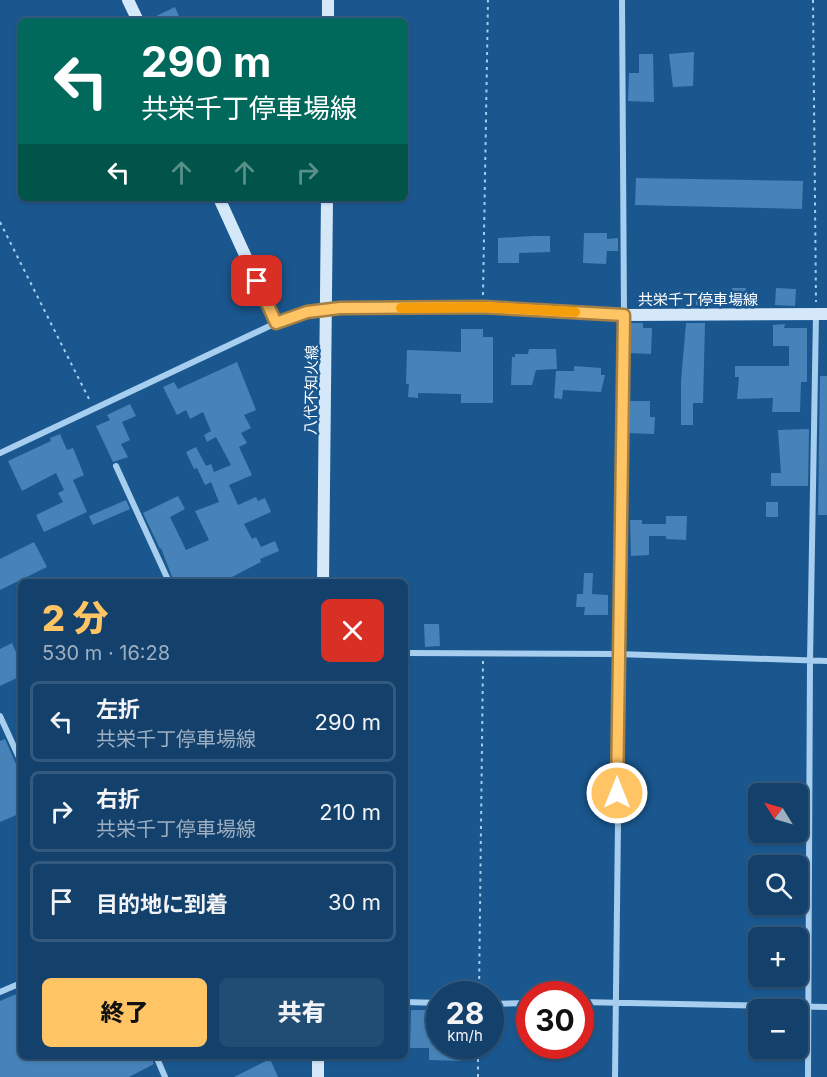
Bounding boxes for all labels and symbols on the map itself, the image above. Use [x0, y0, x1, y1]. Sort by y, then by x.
pin [231, 255, 282, 306]
street label: 共栄千丁停車場線 [638, 290, 758, 309]
street label: 八代不知火線 [301, 345, 321, 435]
position arrow [585, 761, 649, 825]
north arrow [748, 783, 808, 843]
speed limit sign: 30 [516, 981, 594, 1059]

